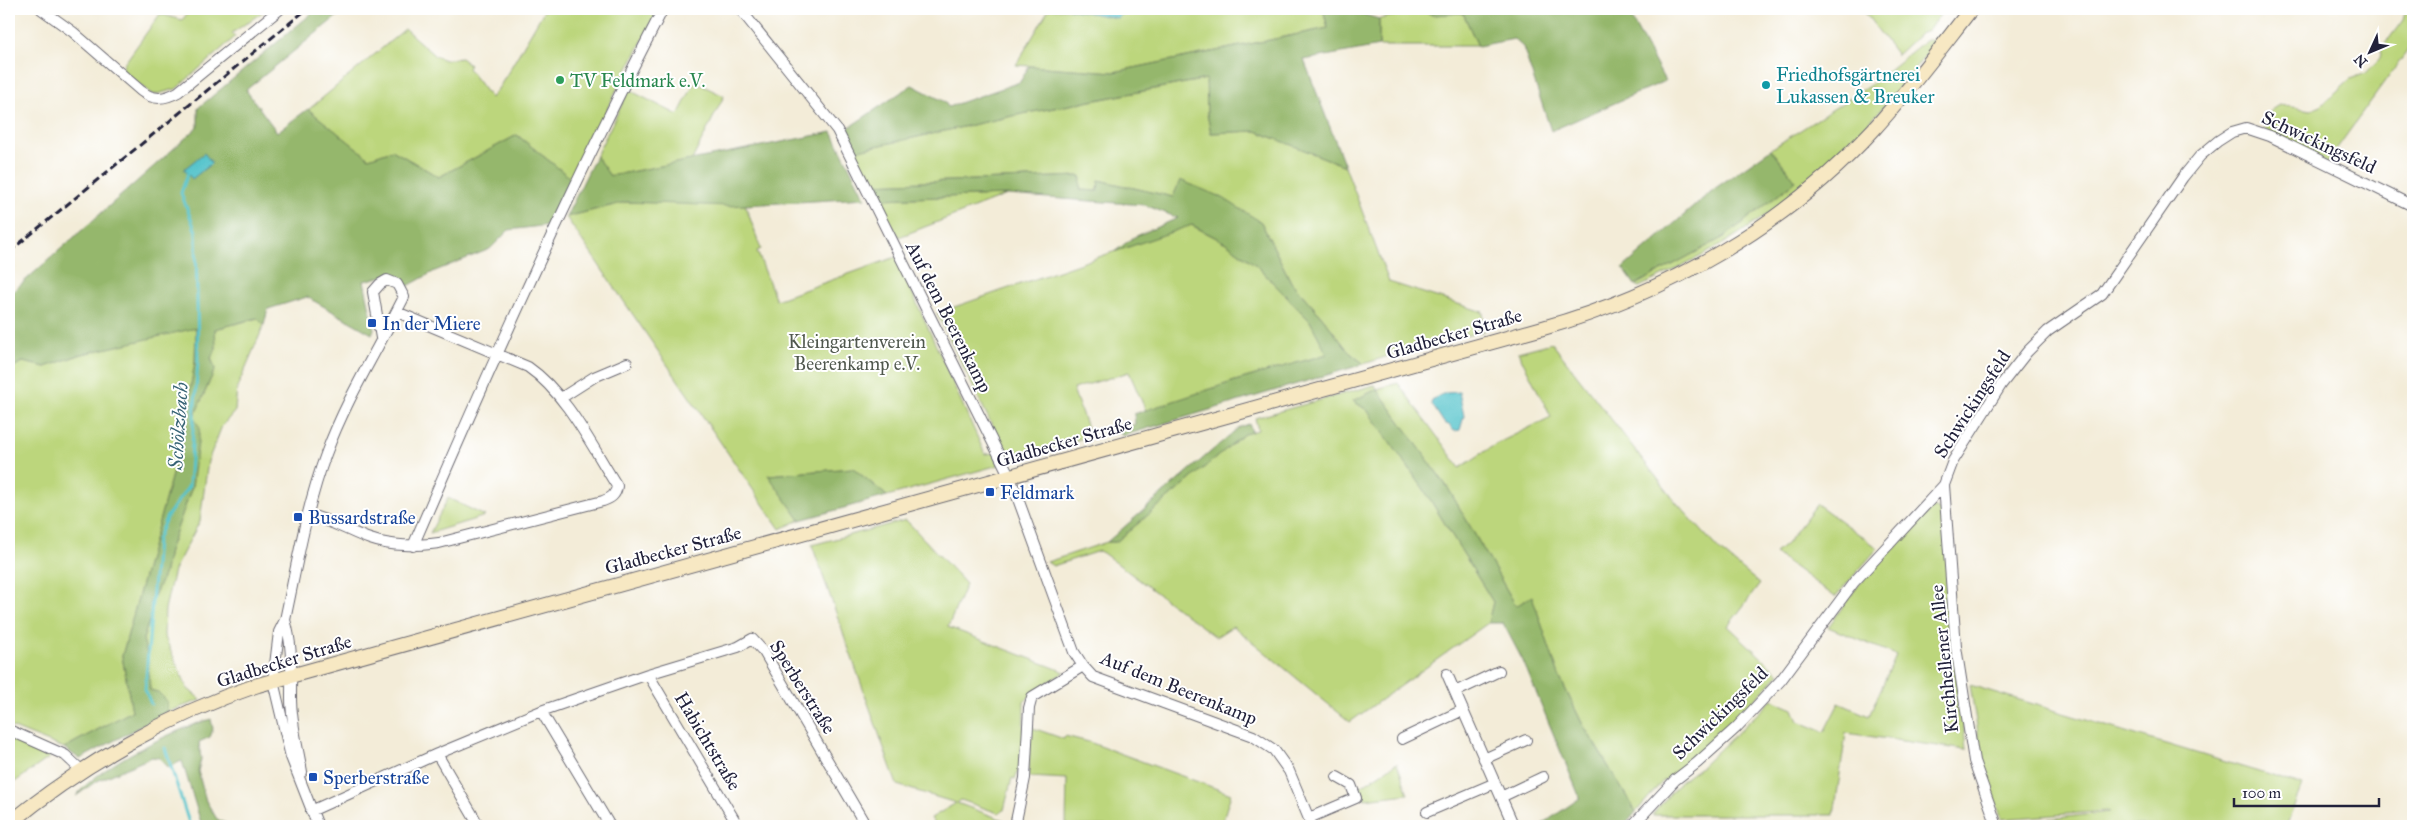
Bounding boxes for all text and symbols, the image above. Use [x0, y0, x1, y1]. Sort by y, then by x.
north arrow [2344, 28, 2394, 78]
text: N [2351, 50, 2371, 71]
place label: Friedhofsgärtnerei Lukassen & Breuker [1776, 63, 1935, 108]
place label: TV Feldmark e.V. [570, 69, 706, 92]
marker: TV Feldmark e.V. [554, 74, 566, 86]
marker: Friedhofsgärtnerei Lukassen & Breuker [1760, 79, 1772, 91]
street label: Schwickingsfeld [2258, 105, 2380, 180]
street label: Auf dem Beerenkamp [900, 237, 997, 396]
street label: Gladbecker Straße [1383, 304, 1525, 364]
place label: In der Miere [382, 312, 481, 335]
marker: In der Miere [366, 317, 378, 329]
park label: Kleingartenverein Beerenkamp e.V. [788, 330, 926, 375]
street label: Schwickingsfeld [1929, 345, 2016, 463]
water label: Schölzbach [163, 381, 193, 472]
street label: Gladbecker Straße [993, 412, 1135, 472]
place label: Feldmark [1000, 481, 1074, 504]
marker: Feldmark [984, 486, 996, 498]
place label: Bussardstraße [308, 506, 416, 529]
marker: Bussardstraße [292, 511, 304, 523]
street label: Gladbecker Straße [602, 521, 744, 579]
street label: Kirchhellener Allee [1925, 584, 1963, 734]
street label: Gladbecker Straße [214, 629, 354, 692]
street label: Sperberstraße [765, 636, 841, 738]
street label: Auf dem Beerenkamp [1097, 646, 1261, 730]
street label: Schwickingsfeld [1667, 661, 1774, 765]
street label: Habichtstraße [670, 688, 746, 794]
place label: Sperberstraße [323, 766, 429, 789]
marker: Sperberstraße [307, 771, 319, 783]
scale bar [2234, 775, 2380, 807]
text: 100 m [2242, 784, 2282, 802]

